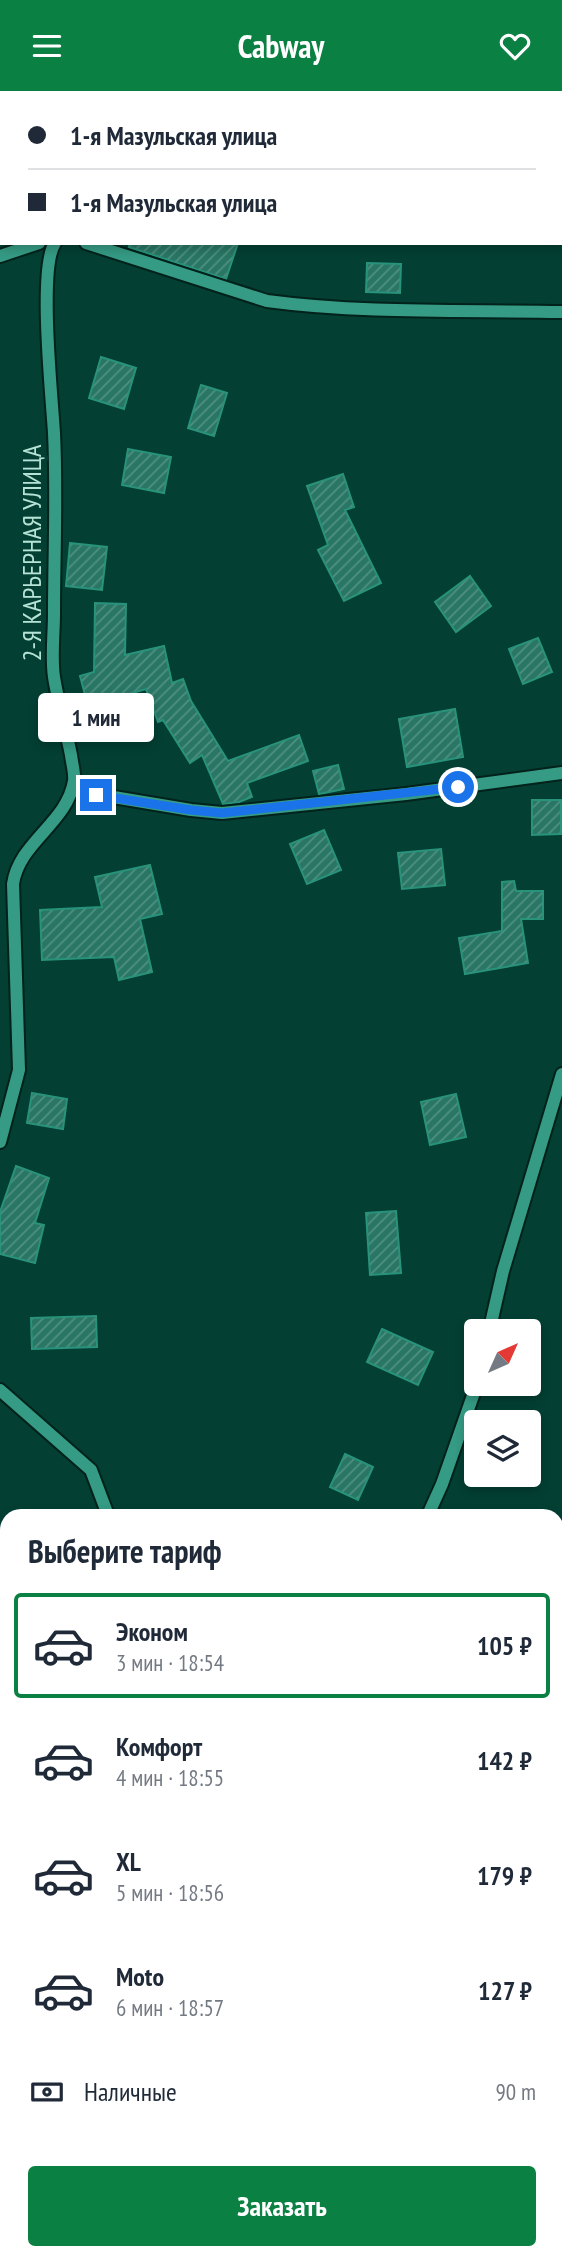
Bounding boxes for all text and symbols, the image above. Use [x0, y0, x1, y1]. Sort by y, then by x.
text: Cabway [238, 25, 324, 67]
icon: menu [28, 27, 66, 65]
icon: heart [496, 27, 534, 65]
text: 1-я Мазульская улица [70, 119, 277, 152]
text: 1-я Мазульская улица [70, 186, 277, 219]
street label: 2-Я КАРЬЕРНАЯ УЛИЦА [15, 444, 48, 661]
callout: 1 мин [38, 693, 154, 743]
text: 1 мин [71, 703, 121, 732]
route start [442, 771, 474, 803]
route end [80, 779, 112, 811]
north arrow [464, 1319, 541, 1397]
map controls [464, 1319, 541, 1487]
button: layers [464, 1410, 541, 1487]
text: Выберите тариф [28, 1530, 222, 1572]
icon: car [32, 1614, 95, 1677]
text: Эконом [116, 1615, 188, 1648]
text: 105 ₽ [477, 1629, 532, 1662]
text: 3 мин · 18:54 [116, 1648, 224, 1677]
icon: car [32, 1729, 95, 1792]
text: Комфорт [116, 1730, 202, 1763]
text: 142 ₽ [477, 1744, 532, 1777]
text: 4 мин · 18:55 [116, 1763, 224, 1792]
icon: car [32, 1844, 95, 1907]
text: XL [116, 1845, 141, 1878]
text: 179 ₽ [477, 1859, 532, 1892]
text: 5 мин · 18:56 [116, 1878, 224, 1907]
icon: car [32, 1959, 95, 2022]
text: Moto [116, 1960, 164, 1993]
text: 127 ₽ [478, 1974, 532, 2007]
text: 6 мин · 18:57 [116, 1993, 224, 2022]
icon: cash [28, 2073, 66, 2111]
text: Наличные [84, 2075, 177, 2108]
text: 90 m [495, 2077, 536, 2106]
button: Заказать [28, 2166, 536, 2246]

